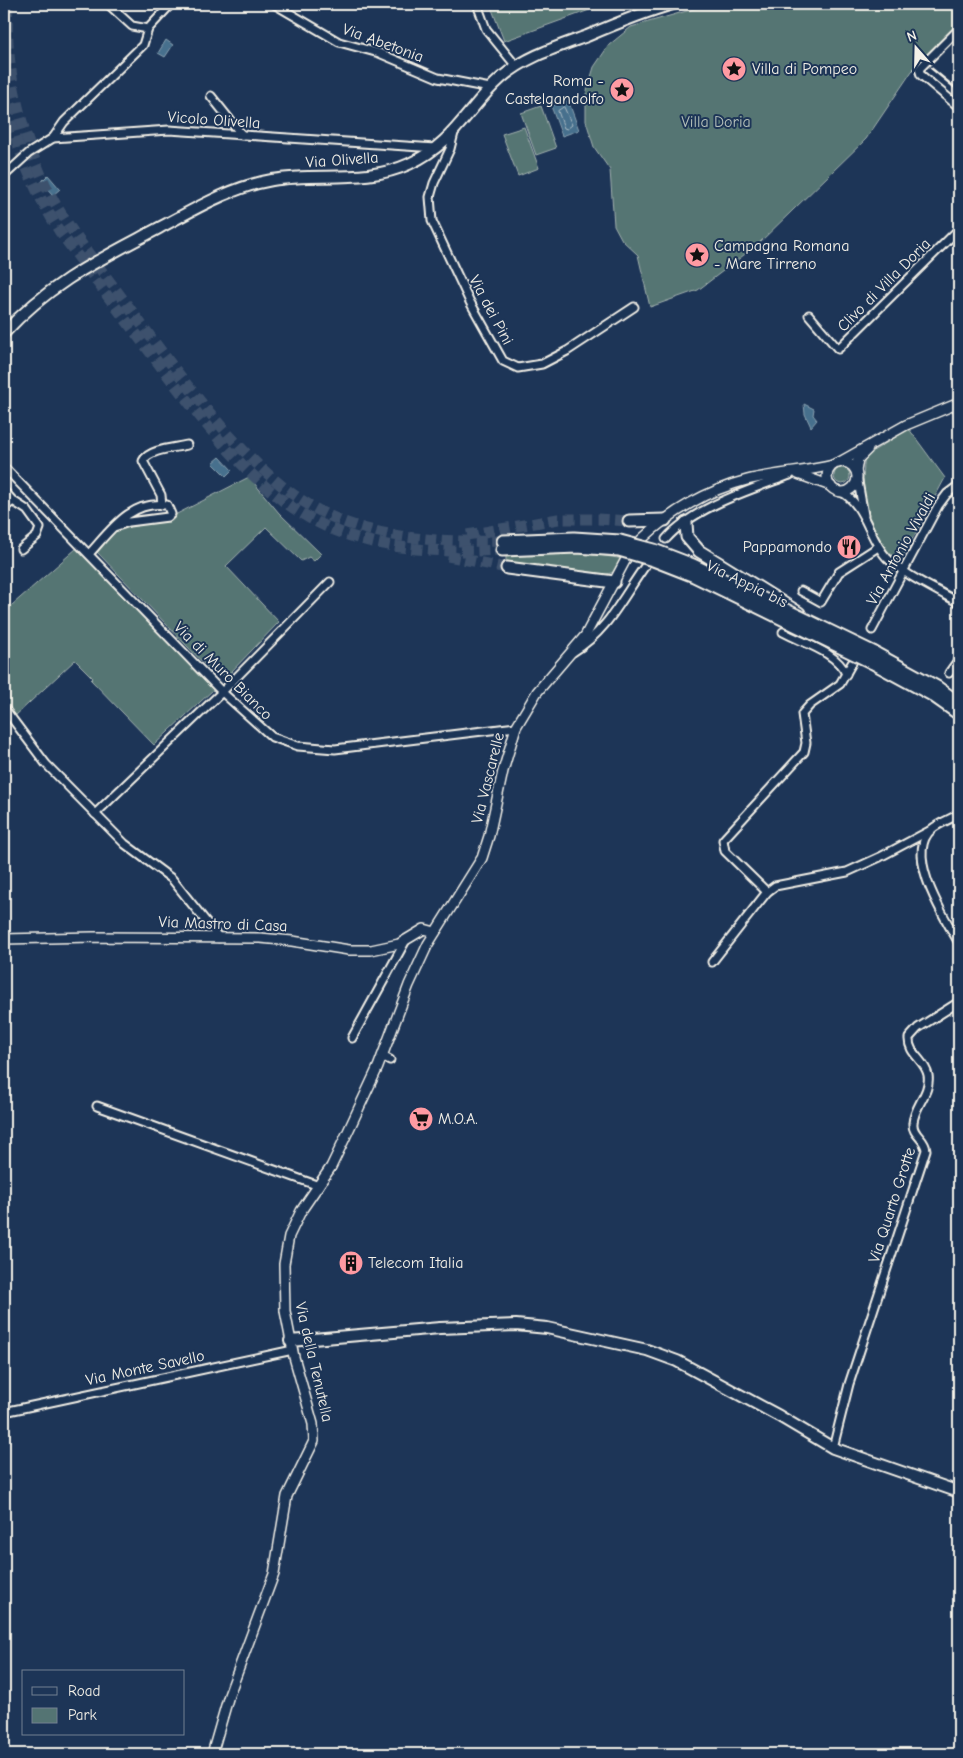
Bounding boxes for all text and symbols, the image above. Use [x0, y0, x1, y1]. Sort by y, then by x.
street label: Via Abetonia [340, 20, 426, 66]
north arrow [890, 22, 940, 72]
text: N [905, 27, 919, 46]
place icon: Villa di Pompeo [721, 56, 747, 82]
place label: Villa di Pompeo [752, 60, 857, 78]
place label: Roma - Castelgandolfo [505, 72, 604, 108]
place icon: Roma - Castelgandolfo [609, 77, 635, 103]
street label: Vicolo Olivella [167, 108, 261, 132]
park label: Villa Doria [681, 113, 751, 131]
street label: Via Olivella [305, 148, 379, 172]
street label: Clivo di Villa Doria [834, 235, 934, 335]
place label: Campagna Romana - Mare Tirreno [714, 237, 849, 273]
place icon: Campagna Romana - Mare Tirreno [684, 242, 710, 268]
street label: Via dei Pini [465, 272, 517, 348]
street label: Via Antonio Vivaldi [863, 490, 939, 608]
restaurant icon: Pappamondo [836, 534, 862, 560]
place label: Pappamondo [743, 538, 832, 556]
street label: Via Appia bis [703, 557, 791, 612]
street label: Via di Muro Bianco [170, 618, 276, 724]
street label: Via Vascarelle [468, 731, 508, 825]
street label: Via Mastro di Casa [158, 913, 288, 935]
supermarket icon: M.O.A. [408, 1106, 434, 1132]
place label: M.O.A. [438, 1110, 478, 1128]
street label: Via Quarto Grotte [865, 1145, 919, 1265]
building icon: Telecom Italia [338, 1250, 364, 1276]
place label: Telecom Italia [368, 1254, 463, 1272]
street label: Via della Tenutella [291, 1300, 337, 1424]
street label: Via Monte Savello [84, 1347, 206, 1389]
legend [22, 1670, 185, 1736]
text: Road [68, 1682, 100, 1700]
text: Park [68, 1706, 97, 1724]

